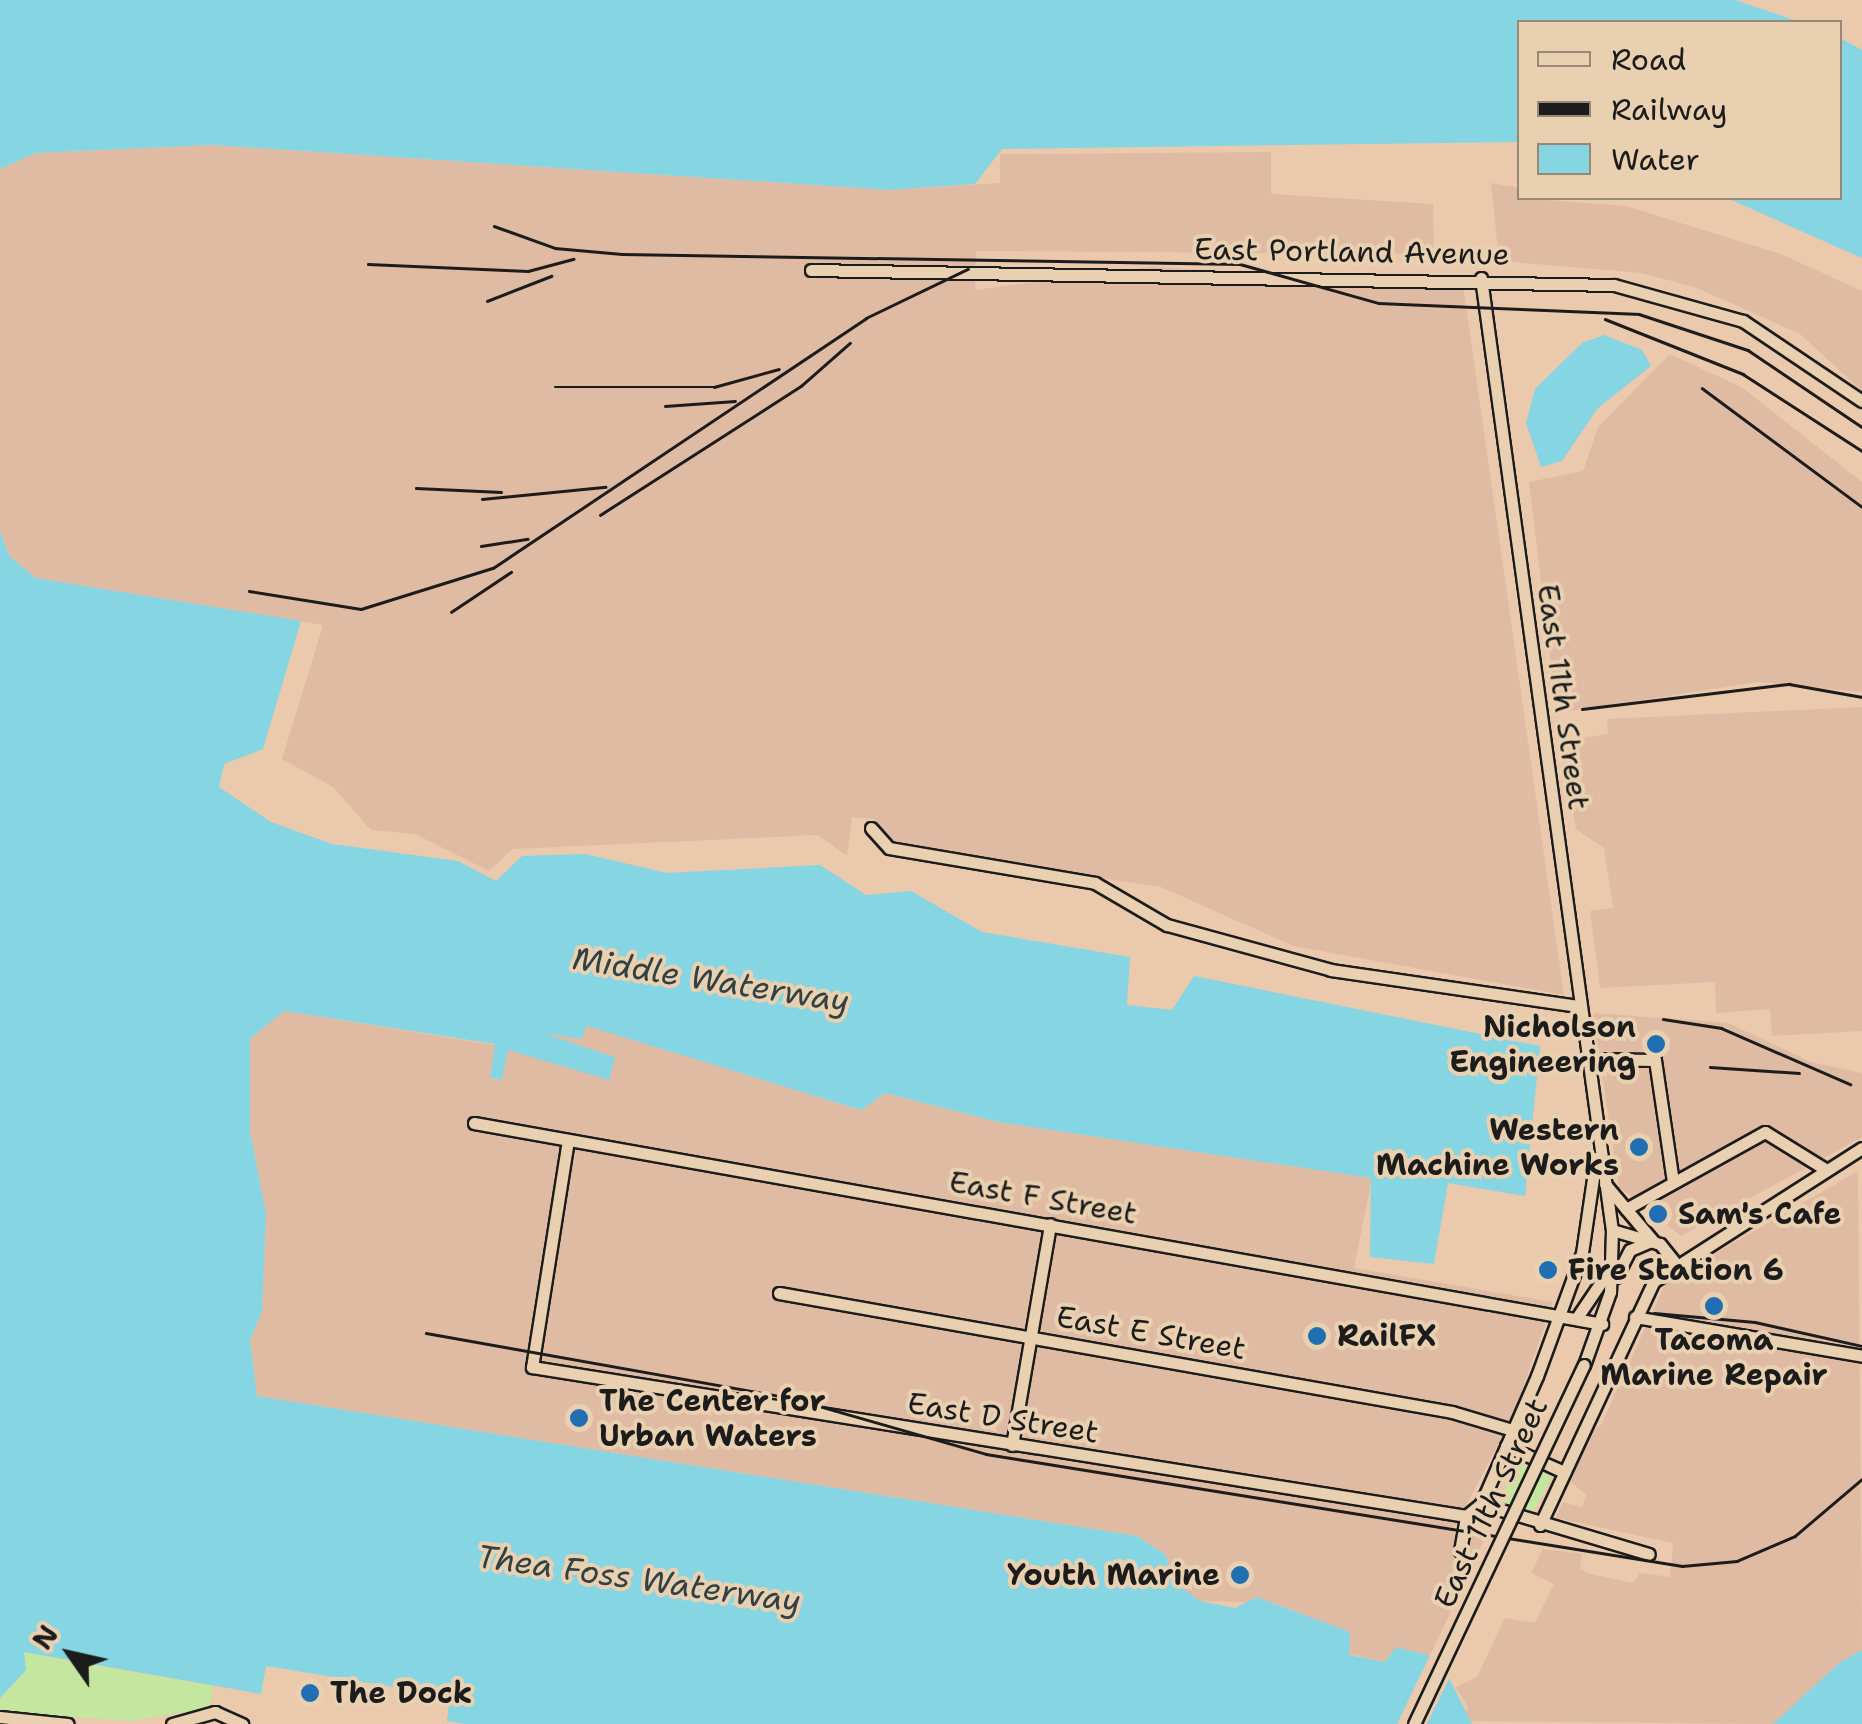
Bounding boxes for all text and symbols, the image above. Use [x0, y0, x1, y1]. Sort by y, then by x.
legend [1517, 20, 1842, 200]
text: Road [1611, 39, 1686, 80]
text: Railway [1611, 89, 1727, 130]
text: Water [1611, 139, 1700, 180]
street label: East Portland Avenue [1194, 231, 1510, 273]
street label: East 11th Street [1529, 582, 1597, 812]
water label: Middle Waterway [570, 939, 852, 1021]
place label: Nicholson Engineering [1449, 1009, 1636, 1080]
marker: Nicholson Engineering [1645, 1033, 1667, 1055]
place label: Western Machine Works [1376, 1112, 1619, 1182]
marker: Western Machine Works [1628, 1136, 1650, 1158]
street label: East F Street [946, 1164, 1140, 1232]
place label: Sam's Cafe [1678, 1196, 1842, 1232]
marker: Sam's Cafe [1647, 1203, 1669, 1225]
place label: Fire Station 6 [1568, 1252, 1784, 1288]
marker: Fire Station 6 [1537, 1259, 1559, 1281]
marker: Tacoma Marine Repair [1703, 1295, 1725, 1317]
street label: East E Street [1054, 1299, 1248, 1367]
place label: RailFX [1337, 1318, 1436, 1354]
place label: Tacoma Marine Repair [1600, 1322, 1828, 1392]
marker: RailFX [1306, 1325, 1328, 1347]
place label: The Center for Urban Waters [599, 1383, 826, 1454]
street label: East D Street [905, 1385, 1101, 1451]
street label: East 11th Street [1427, 1392, 1555, 1614]
marker: The Center for Urban Waters [568, 1407, 590, 1429]
water label: Thea Foss Waterway [475, 1537, 803, 1621]
place label: Youth Marine [1007, 1557, 1220, 1593]
marker: Youth Marine [1229, 1564, 1251, 1586]
north arrow [20, 1604, 120, 1704]
text: N [23, 1617, 67, 1657]
place label: The Dock [330, 1675, 472, 1711]
marker: The Dock [299, 1682, 321, 1704]

